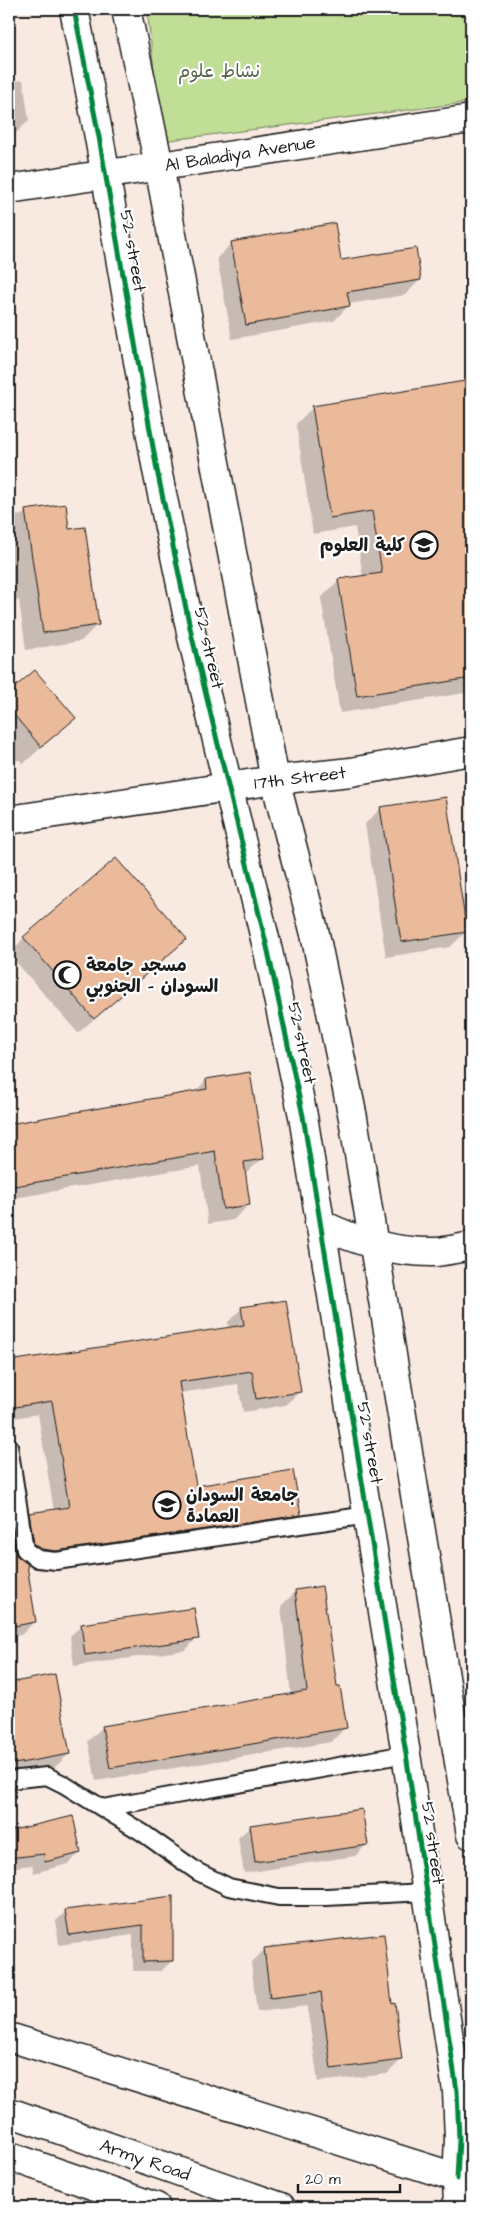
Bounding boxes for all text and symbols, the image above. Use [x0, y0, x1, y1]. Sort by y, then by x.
park label: نشاط علوم [178, 59, 260, 85]
street label: Al Baladiya Avenue [163, 130, 318, 179]
street label: 52 street [113, 208, 153, 295]
school or university icon: كلية العلوم [409, 530, 439, 560]
place label: كلية العلوم [320, 533, 405, 559]
street label: 52 street [187, 605, 231, 692]
street label: 17th Street [253, 760, 348, 796]
place label: مسجد جامعة السودان - الجنوبي [86, 953, 218, 1002]
mosque icon: مسجد جامعة السودان - الجنوبي [52, 960, 82, 990]
street label: 52 street [281, 1000, 323, 1087]
street label: 52 street [350, 1400, 390, 1487]
place label: جامعة السودان العمادة [186, 1483, 298, 1529]
school or university icon: جامعة السودان العمادة [152, 1490, 182, 1520]
street label: 52 street [415, 1800, 451, 1887]
street label: Army Road [96, 2133, 193, 2188]
scale bar [298, 2161, 400, 2193]
text: 20 m [305, 2169, 341, 2190]

